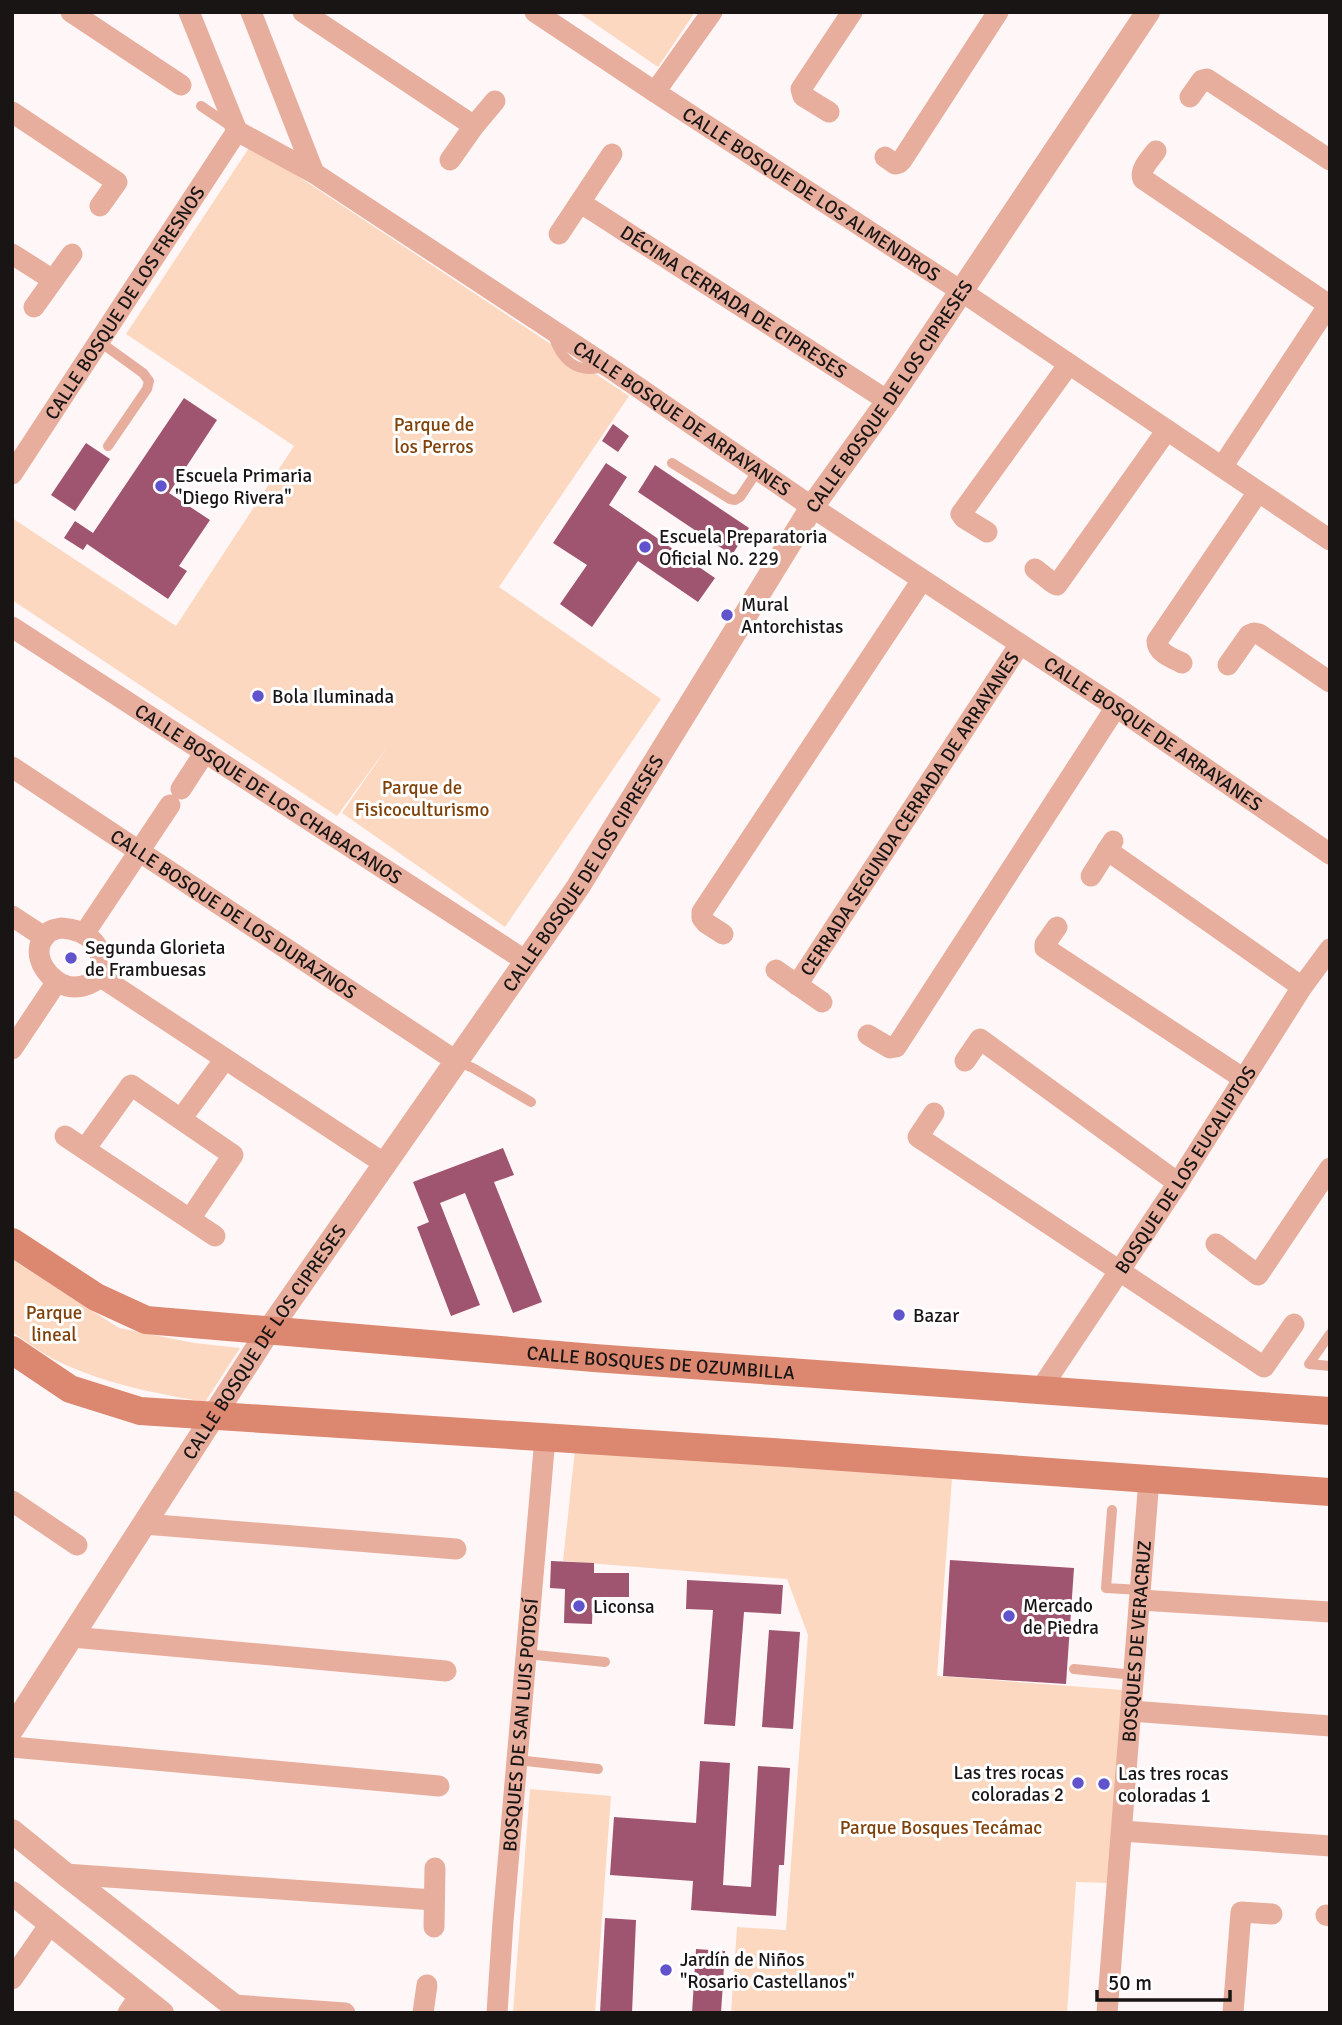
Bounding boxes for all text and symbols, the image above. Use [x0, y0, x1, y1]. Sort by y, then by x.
street label: CALLE BOSQUE DE LOS ALMENDROS [678, 102, 945, 287]
street label: CALLE BOSQUE DE LOS FRESNOS [40, 182, 211, 425]
street label: DÉCIMA CERRADA DE CIPRESES [616, 221, 851, 384]
street label: CALLE BOSQUE DE LOS CIPRESES [801, 276, 979, 518]
street label: CALLE BOSQUE DE ARRAYANES [568, 336, 795, 502]
park label: Parque de los Perros [394, 413, 474, 459]
place label: Escuela Primaria "Diego Rivera" [175, 464, 312, 510]
marker: Escuela Primaria "Diego Rivera" [153, 478, 169, 494]
place label: Escuela Preparatoria Oficial No. 229 [659, 525, 827, 571]
marker: Escuela Preparatoria Oficial No. 229 [637, 539, 653, 555]
place label: Mural Antorchistas [741, 593, 843, 639]
marker: Mural Antorchistas [719, 607, 735, 623]
street label: CERRADA SEGUNDA CERRADA DE ARRAYANES [795, 647, 1025, 981]
street label: CALLE BOSQUE DE ARRAYANES [1039, 652, 1267, 817]
place label: Bola Iluminada [272, 685, 394, 709]
marker: Bola Iluminada [250, 688, 266, 704]
street label: CALLE BOSQUE DE LOS CHABACANOS [130, 699, 406, 890]
street label: CALLE BOSQUE DE LOS CIPRESES [498, 751, 669, 997]
park label: Parque de Fisicoculturismo [355, 776, 489, 822]
street label: CALLE BOSQUE DE LOS DURAZNOS [105, 824, 361, 1005]
place label: Segunda Glorieta de Frambuesas [85, 936, 225, 982]
marker: Segunda Glorieta de Frambuesas [63, 950, 79, 966]
street label: BOSQUE DE LOS EUCALIPTOS [1110, 1062, 1262, 1279]
street label: CALLE BOSQUE DE LOS CIPRESES [178, 1220, 352, 1464]
park label: Parque lineal [26, 1301, 82, 1347]
place label: Bazar [913, 1304, 959, 1328]
marker: Bazar [891, 1307, 907, 1323]
street label: CALLE BOSQUES DE OZUMBILLA [526, 1341, 796, 1385]
street label: BOSQUES DE VERACRUZ [1117, 1539, 1157, 1743]
place label: Mercado de Piedra [1023, 1594, 1099, 1640]
place label: Liconsa [593, 1595, 655, 1619]
street label: BOSQUES DE SAN LUIS POTOSÍ [498, 1597, 544, 1853]
marker: Liconsa [571, 1598, 587, 1614]
marker: Mercado de Piedra [1001, 1608, 1017, 1624]
place label: Las tres rocas coloradas 2 [953, 1761, 1064, 1807]
place label: Las tres rocas coloradas 1 [1118, 1762, 1229, 1808]
marker: Las tres rocas coloradas 2 [1070, 1775, 1086, 1791]
marker: Las tres rocas coloradas 1 [1096, 1776, 1112, 1792]
park label: Parque Bosques Tecámac [840, 1816, 1042, 1840]
place label: Jardín de Niños "Rosario Castellanos" [680, 1948, 855, 1994]
scale bar [1097, 1958, 1230, 2002]
marker: Jardín de Niños "Rosario Castellanos" [658, 1962, 674, 1978]
text: 50 m [1108, 1970, 1152, 1996]

